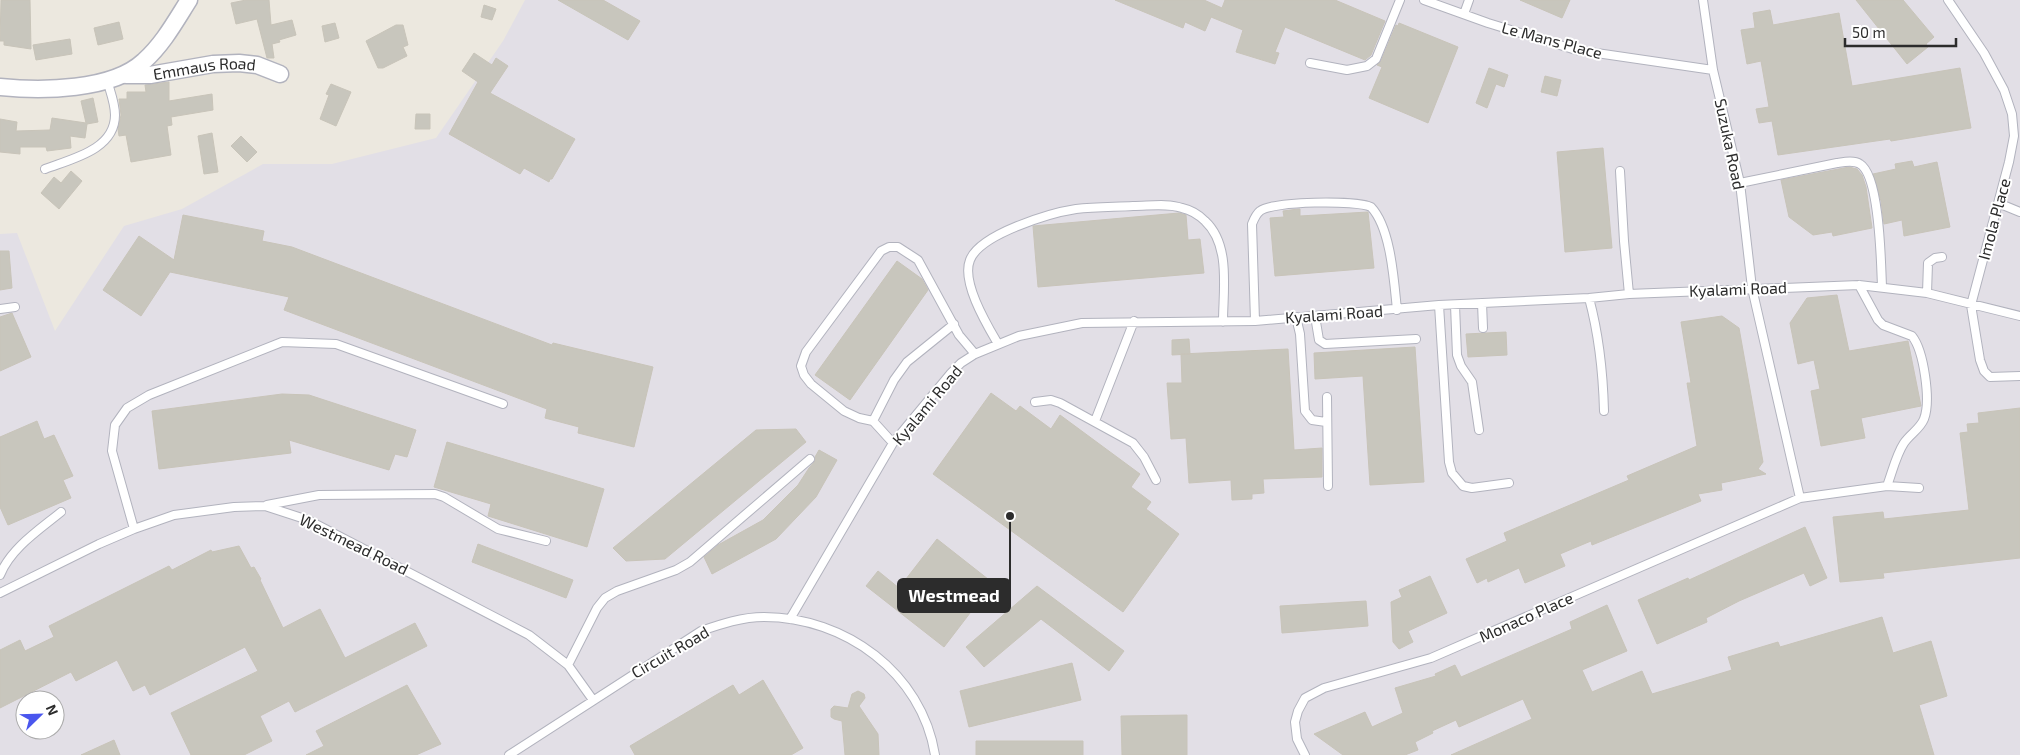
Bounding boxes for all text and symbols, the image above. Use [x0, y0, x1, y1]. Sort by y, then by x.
scale bar [1845, 15, 1956, 47]
street label: Le Mans Place [1500, 17, 1605, 62]
text: 50 m [1852, 23, 1886, 41]
street label: Emmaus Road [151, 53, 257, 83]
street label: Suzuka Road [1712, 97, 1749, 191]
street label: Imola Place [1974, 176, 2014, 262]
street label: Kyalami Road [1689, 277, 1787, 300]
street label: Kyalami Road [1284, 301, 1384, 326]
street label: Kyalami Road [888, 361, 965, 448]
street label: Westmead Road [297, 509, 412, 578]
callout: Westmead [898, 579, 1010, 612]
text: Westmead [908, 584, 1000, 606]
street label: Monaco Place [1476, 587, 1576, 646]
street label: Circuit Road [627, 622, 712, 681]
north arrow [15, 690, 65, 740]
text: N [43, 702, 62, 718]

